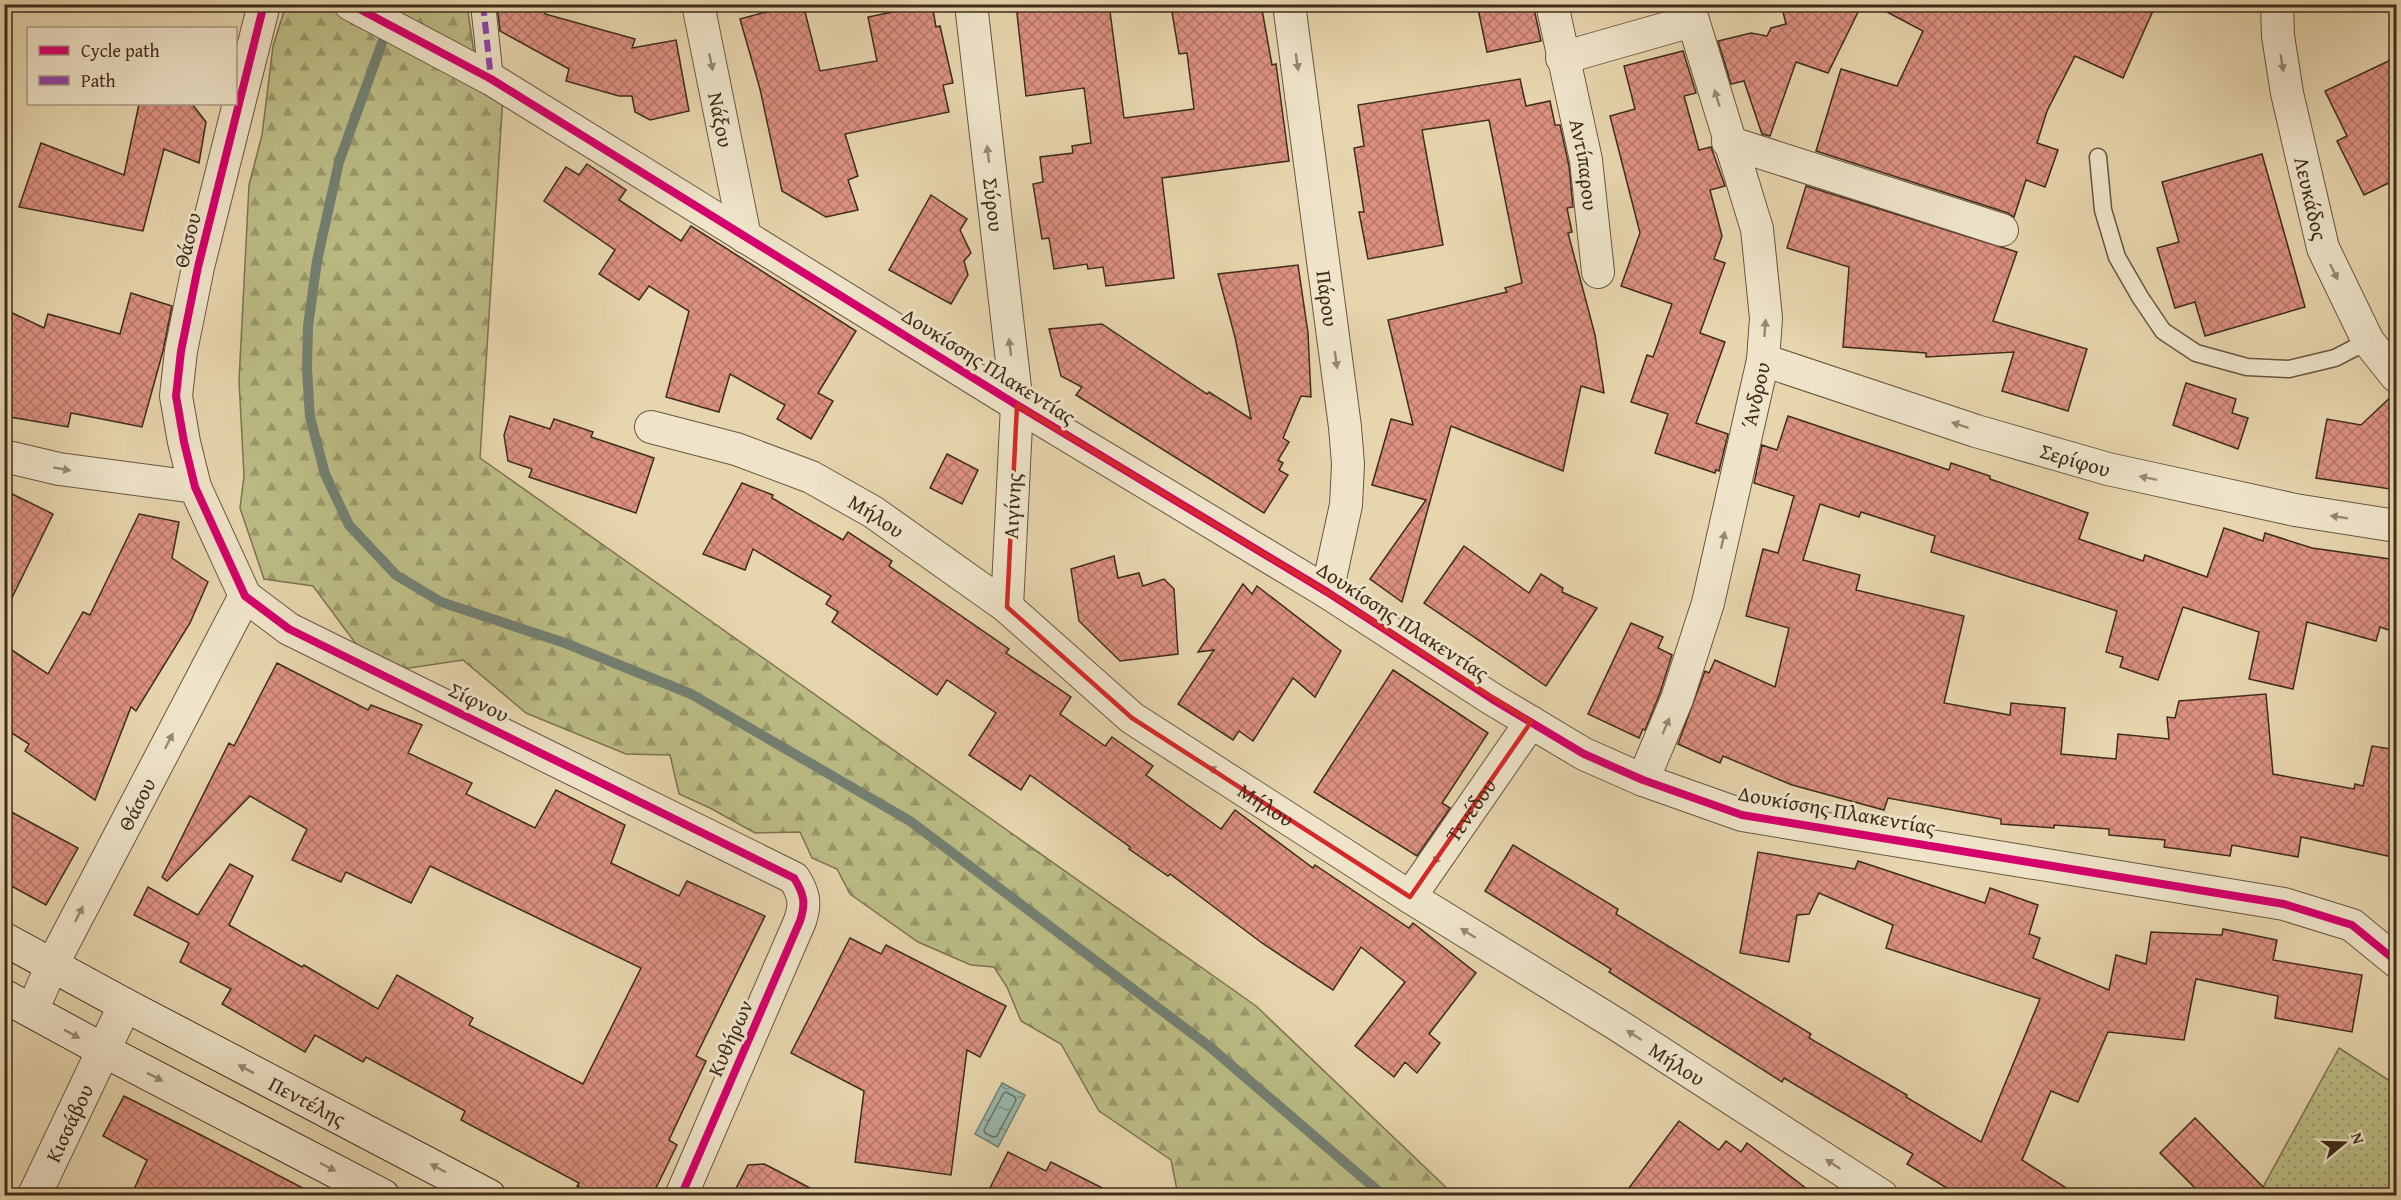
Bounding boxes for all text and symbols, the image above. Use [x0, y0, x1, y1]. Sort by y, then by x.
legend [27, 27, 237, 105]
text: Cycle path [81, 37, 160, 64]
one-way arrow [706, 52, 716, 71]
one-way arrow [1292, 53, 1302, 72]
one-way arrow [2278, 53, 2287, 72]
text: Path [81, 67, 116, 94]
street label: Νάξου [701, 89, 742, 150]
one-way arrow [1711, 89, 1721, 107]
street label: Αντίπαρου [1562, 116, 1607, 212]
one-way arrow [983, 144, 993, 163]
street label: Λευκάδος [2287, 154, 2336, 244]
street label: Σύρου [976, 176, 1013, 233]
street label: Θάσου [165, 209, 209, 271]
one-way arrow [2330, 263, 2339, 280]
street label: Πάρου [1309, 268, 1347, 329]
street label: Δουκίσσης Πλακεντίας [896, 300, 1082, 432]
one-way arrow [1760, 319, 1770, 338]
one-way arrow [1006, 338, 1015, 357]
one-way arrow [1332, 350, 1341, 369]
street label: Άνδρου [1733, 359, 1778, 431]
one-way arrow [1951, 420, 1969, 430]
street label: Σερίφου [2037, 435, 2114, 484]
one-way arrow [52, 465, 71, 474]
street label: Αιγίνης [995, 472, 1029, 540]
one-way arrow [2138, 473, 2157, 482]
street label: Μήλου [843, 486, 911, 545]
one-way arrow [2329, 512, 2348, 521]
one-way arrow [1718, 531, 1728, 549]
street label: Δουκίσσης Πλακεντίας [1311, 554, 1495, 688]
street label: Σίφνου [444, 674, 514, 730]
one-way arrow [1661, 717, 1671, 735]
one-way arrow [165, 732, 174, 749]
one-way arrow [1208, 765, 1224, 776]
street label: Θάσου [110, 772, 163, 836]
street label: Τενέδου [1437, 772, 1503, 848]
street label: Μήλου [1232, 775, 1300, 834]
street label: Δουκίσσης Πλακεντίας [1736, 777, 1938, 843]
one-way arrow [1432, 848, 1444, 864]
one-way arrow [75, 905, 84, 922]
one-way arrow [1460, 927, 1476, 938]
street label: Κυθήρων [699, 995, 761, 1081]
one-way arrow [64, 1029, 81, 1039]
one-way arrow [1626, 1030, 1642, 1041]
street label: Μήλου [1643, 1034, 1711, 1093]
one-way arrow [237, 1064, 254, 1074]
street label: Πεντέλης [264, 1068, 352, 1134]
one-way arrow [147, 1072, 164, 1082]
street label: Κισσάβου [37, 1079, 101, 1167]
north arrow [2314, 1113, 2374, 1173]
text: N [2345, 1129, 2371, 1147]
one-way arrow [1825, 1158, 1841, 1169]
one-way arrow [320, 1162, 337, 1172]
one-way arrow [429, 1164, 446, 1173]

